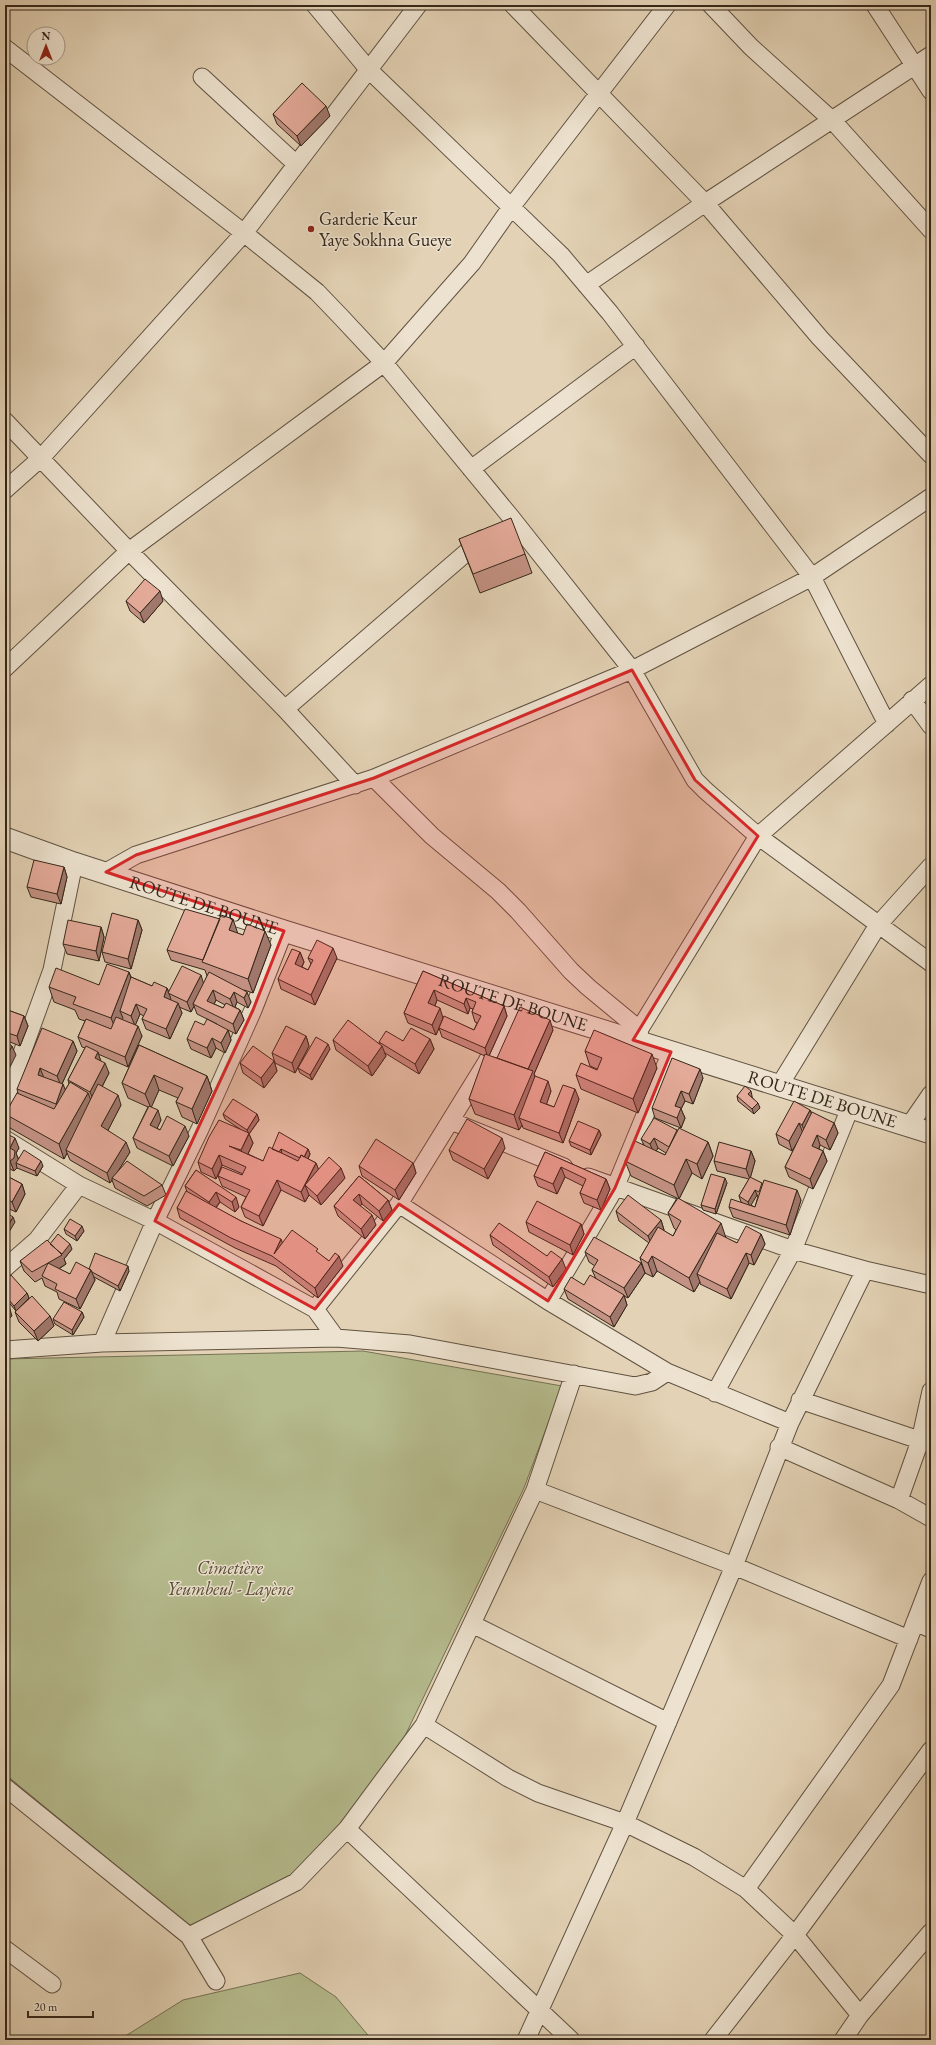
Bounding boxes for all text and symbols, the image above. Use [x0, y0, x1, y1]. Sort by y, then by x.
north arrow [26, 26, 66, 66]
text: N [42, 29, 51, 43]
place label: Garderie Keur Yaye Sokhna Gueye [319, 207, 452, 251]
marker: Garderie Keur Yaye Sokhna Gueye [306, 224, 316, 234]
street label: ROUTE DE BOUNE [127, 870, 281, 939]
street label: ROUTE DE BOUNE [436, 968, 591, 1036]
street label: ROUTE DE BOUNE [745, 1064, 900, 1133]
park label: Cimetière Yeumbeul - Layène [167, 1556, 294, 1601]
scale bar [28, 1993, 93, 2019]
text: 20 m [34, 1999, 58, 2015]

